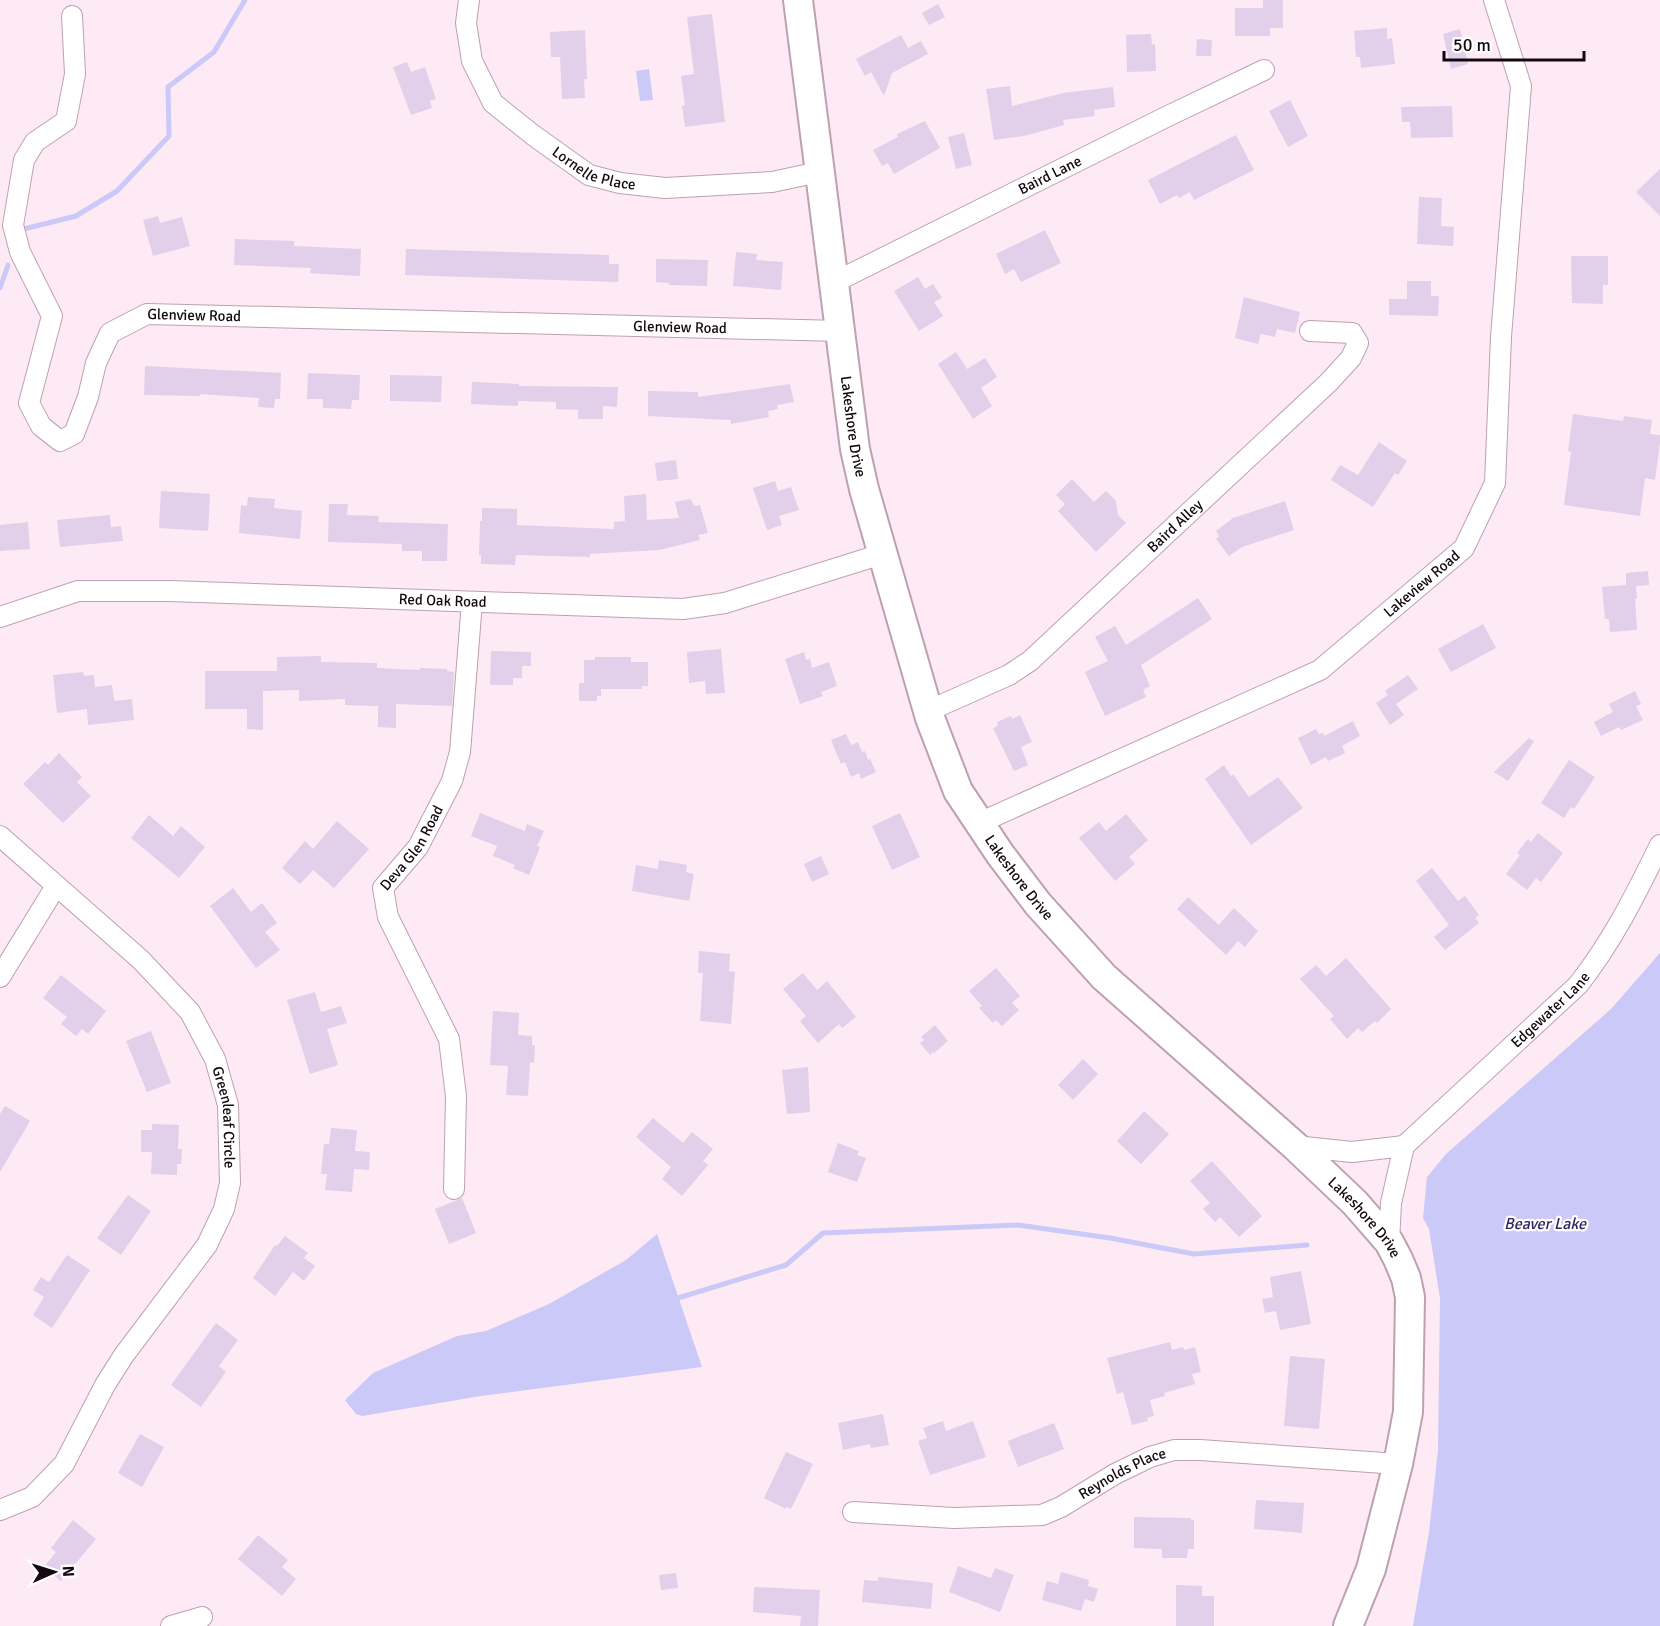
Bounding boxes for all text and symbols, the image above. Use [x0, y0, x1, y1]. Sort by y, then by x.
scale bar [1444, 24, 1584, 62]
text: 50 m [1453, 34, 1491, 56]
street label: Lornelle Place [549, 143, 637, 194]
street label: Baird Lane [1015, 152, 1084, 198]
street label: Glenview Road [147, 305, 241, 325]
street label: Glenview Road [633, 317, 727, 337]
street label: Lakeshore Drive [837, 375, 870, 479]
street label: Baird Alley [1143, 496, 1206, 556]
street label: Lakeview Road [1380, 547, 1463, 621]
street label: Red Oak Road [398, 590, 487, 611]
street label: Deva Glen Road [376, 802, 447, 894]
street label: Lakeshore Drive [981, 832, 1057, 924]
street label: Edgewater Lane [1507, 968, 1594, 1051]
street label: Greenleaf Circle [209, 1064, 239, 1169]
street label: Lakeshore Drive [1324, 1173, 1405, 1261]
water label: Beaver Lake [1504, 1214, 1587, 1234]
street label: Reynolds Place [1075, 1444, 1168, 1503]
north arrow [24, 1542, 84, 1602]
text: N [58, 1565, 78, 1577]

